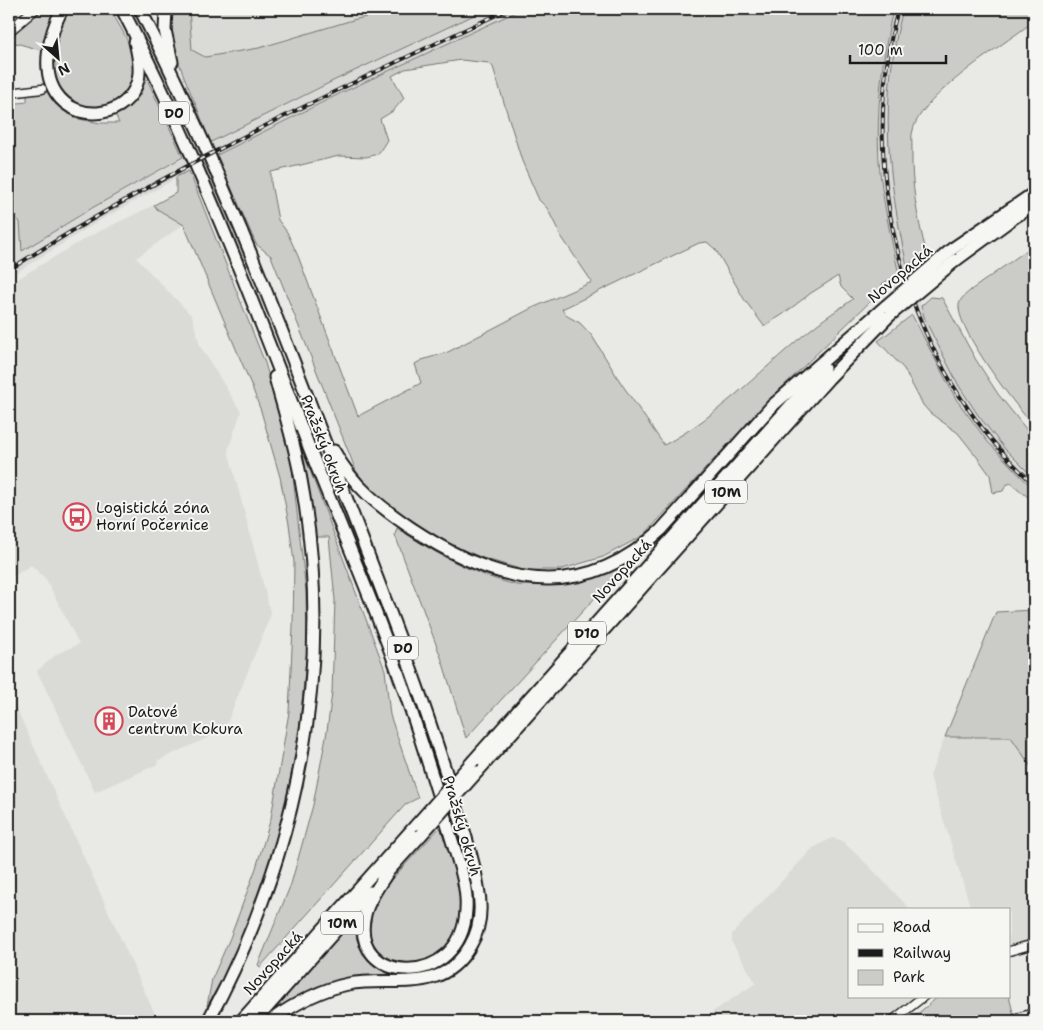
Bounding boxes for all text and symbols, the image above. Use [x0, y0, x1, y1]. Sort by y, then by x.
north arrow [32, 32, 82, 82]
scale bar [850, 32, 947, 64]
text: 100 m [858, 40, 903, 60]
text: N [55, 59, 73, 80]
road number: D0 [159, 102, 189, 125]
street label: Novopacká [863, 240, 937, 308]
street label: Pražský okruh [296, 392, 352, 496]
road number: 10M [705, 481, 747, 504]
place label: Logistická zóna Horní Počernice [96, 498, 210, 535]
bus stop icon: Logistická zóna Horní Počernice [62, 502, 92, 532]
street label: Novopacká [588, 534, 657, 607]
road number: D10 [568, 622, 606, 644]
road number: D0 [388, 636, 418, 660]
place label: Datové centrum Kokura [128, 702, 243, 739]
building icon: Datové centrum Kokura [94, 706, 124, 736]
street label: Pražský okruh [438, 773, 486, 879]
legend [848, 908, 1010, 998]
road number: 10M [321, 911, 363, 934]
text: Road [893, 917, 931, 937]
street label: Novopacká [239, 926, 308, 999]
text: Railway [893, 943, 951, 963]
text: Park [893, 967, 925, 987]

